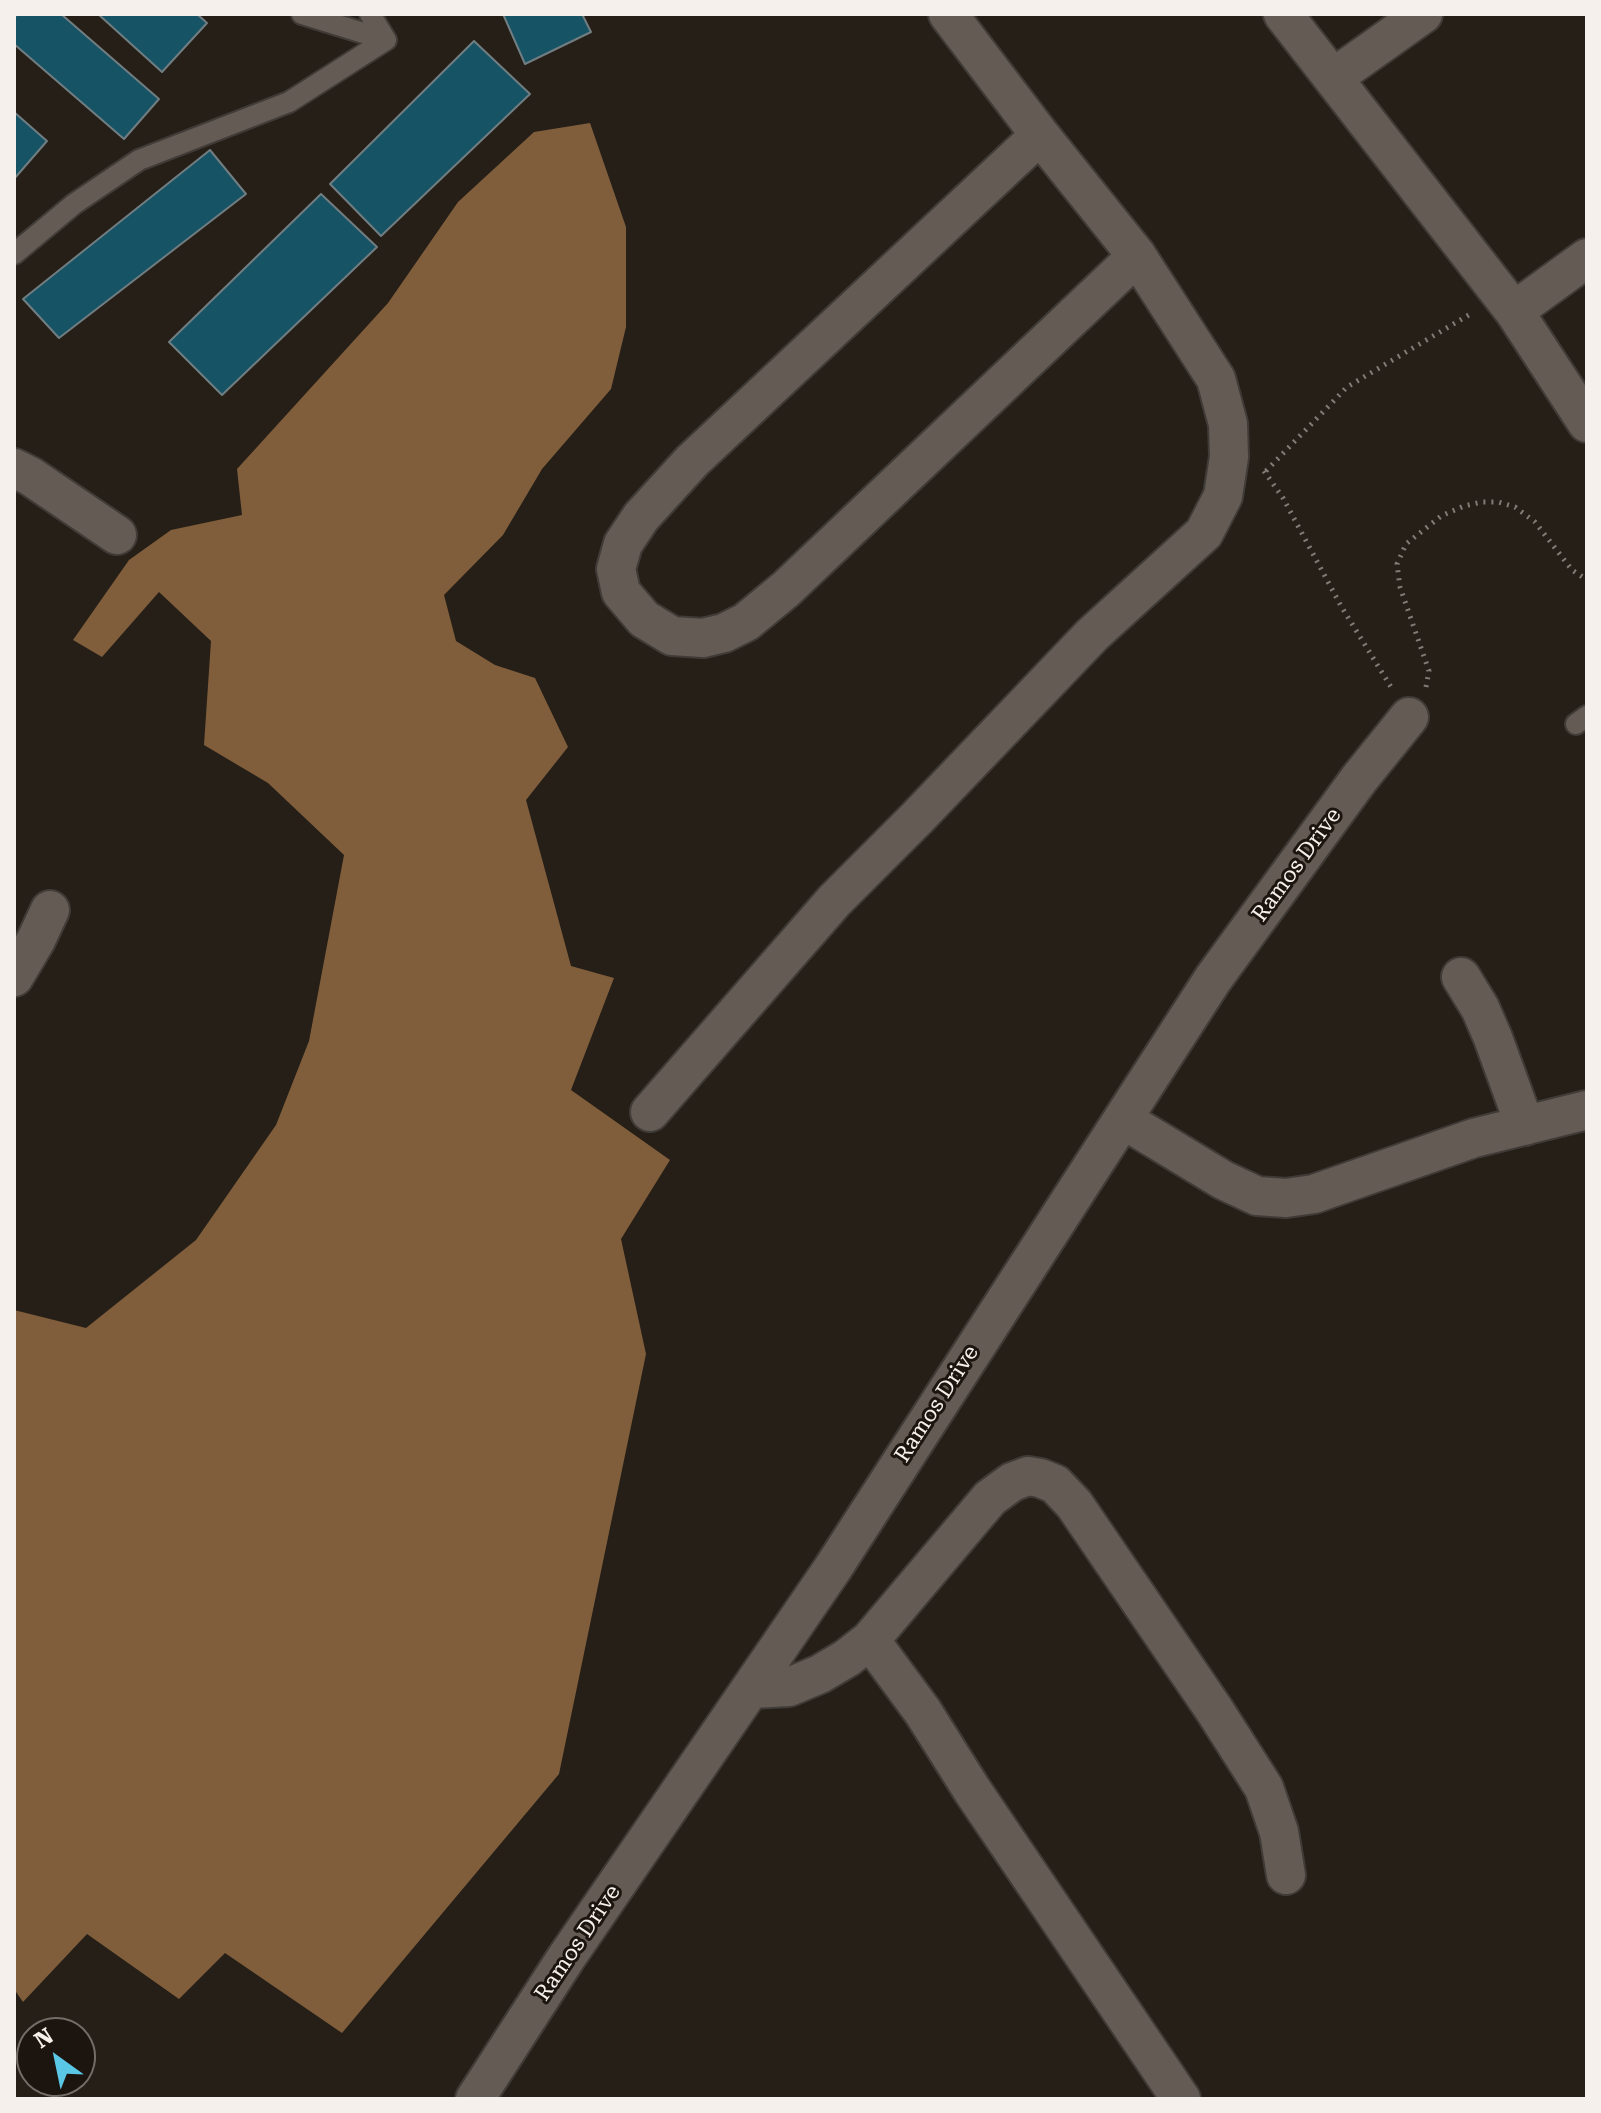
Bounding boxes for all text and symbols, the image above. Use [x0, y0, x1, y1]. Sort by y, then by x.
street label: Ramos Drive [1247, 803, 1347, 927]
street label: Ramos Drive [889, 1341, 985, 1467]
street label: Ramos Drive [530, 1880, 626, 2006]
north arrow [16, 2017, 96, 2097]
text: N [30, 2023, 58, 2053]

